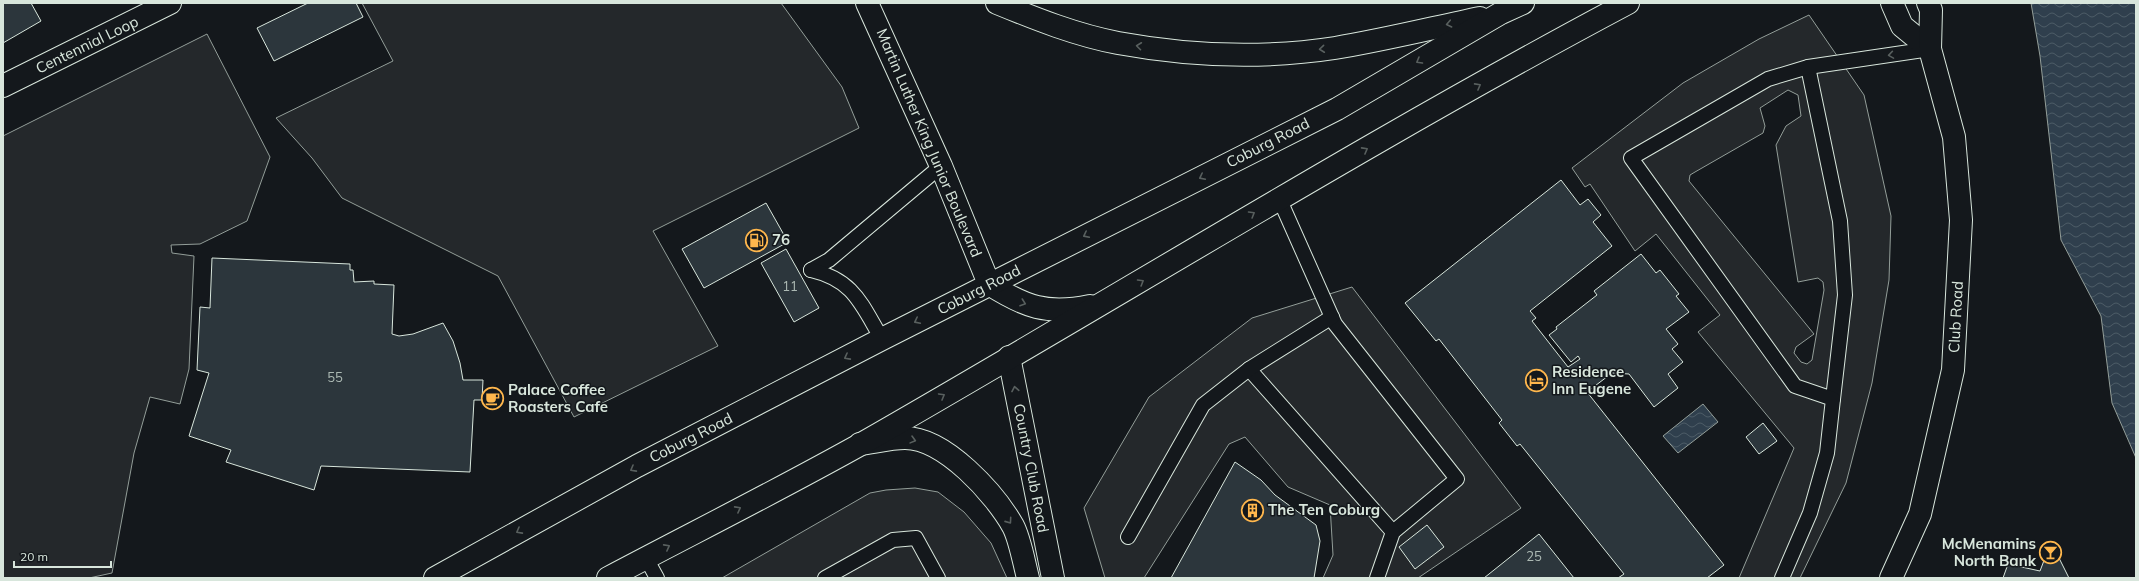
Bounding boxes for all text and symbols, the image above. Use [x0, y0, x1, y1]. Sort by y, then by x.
street label: Centennial Loop [32, 11, 141, 78]
one-way arrow [1446, 20, 1452, 28]
street label: Martin Luther King Junior Boulevard [873, 26, 986, 260]
one-way arrow [1136, 41, 1142, 50]
one-way arrow [1319, 45, 1325, 54]
one-way arrow [1888, 50, 1894, 59]
one-way arrow [1416, 56, 1423, 63]
one-way arrow [1474, 84, 1481, 91]
street label: Coburg Road [1223, 113, 1313, 172]
one-way arrow [1361, 147, 1368, 154]
one-way arrow [1199, 172, 1206, 180]
one-way arrow [1248, 212, 1255, 219]
fuel station icon: 76 [744, 227, 770, 253]
place label: 76 [772, 230, 790, 249]
one-way arrow [1083, 231, 1090, 238]
street label: Coburg Road [934, 260, 1024, 319]
house number: 11 [782, 278, 798, 294]
one-way arrow [1137, 279, 1144, 286]
street label: Club Road [1944, 280, 1967, 354]
one-way arrow [1020, 298, 1027, 307]
one-way arrow [914, 316, 921, 323]
one-way arrow [844, 352, 852, 359]
place label: Residence Inn Eugene [1552, 362, 1631, 398]
hotel icon: Residence Inn Eugene [1524, 368, 1550, 394]
house number: 55 [327, 369, 343, 385]
place label: Palace Coffee Roasters Cafe [508, 380, 608, 416]
cafe icon: Palace Coffee Roasters Cafe [479, 386, 505, 412]
one-way arrow [1011, 386, 1020, 392]
one-way arrow [938, 394, 945, 401]
street label: Country Club Road [1010, 402, 1053, 534]
street label: Coburg Road [646, 408, 736, 467]
one-way arrow [909, 435, 916, 444]
one-way arrow [630, 464, 637, 471]
building icon: The Ten Coburg [1239, 497, 1265, 523]
place label: The Ten Coburg [1268, 500, 1380, 519]
one-way arrow [733, 506, 741, 514]
one-way arrow [1004, 517, 1011, 524]
one-way arrow [516, 527, 523, 534]
place label: McMenamins North Bank [1942, 534, 2037, 570]
bar icon: McMenamins North Bank [2038, 540, 2064, 566]
scale bar [14, 543, 111, 569]
one-way arrow [663, 544, 670, 551]
house number: 25 [1526, 548, 1542, 564]
text: 20 m [20, 549, 48, 564]

